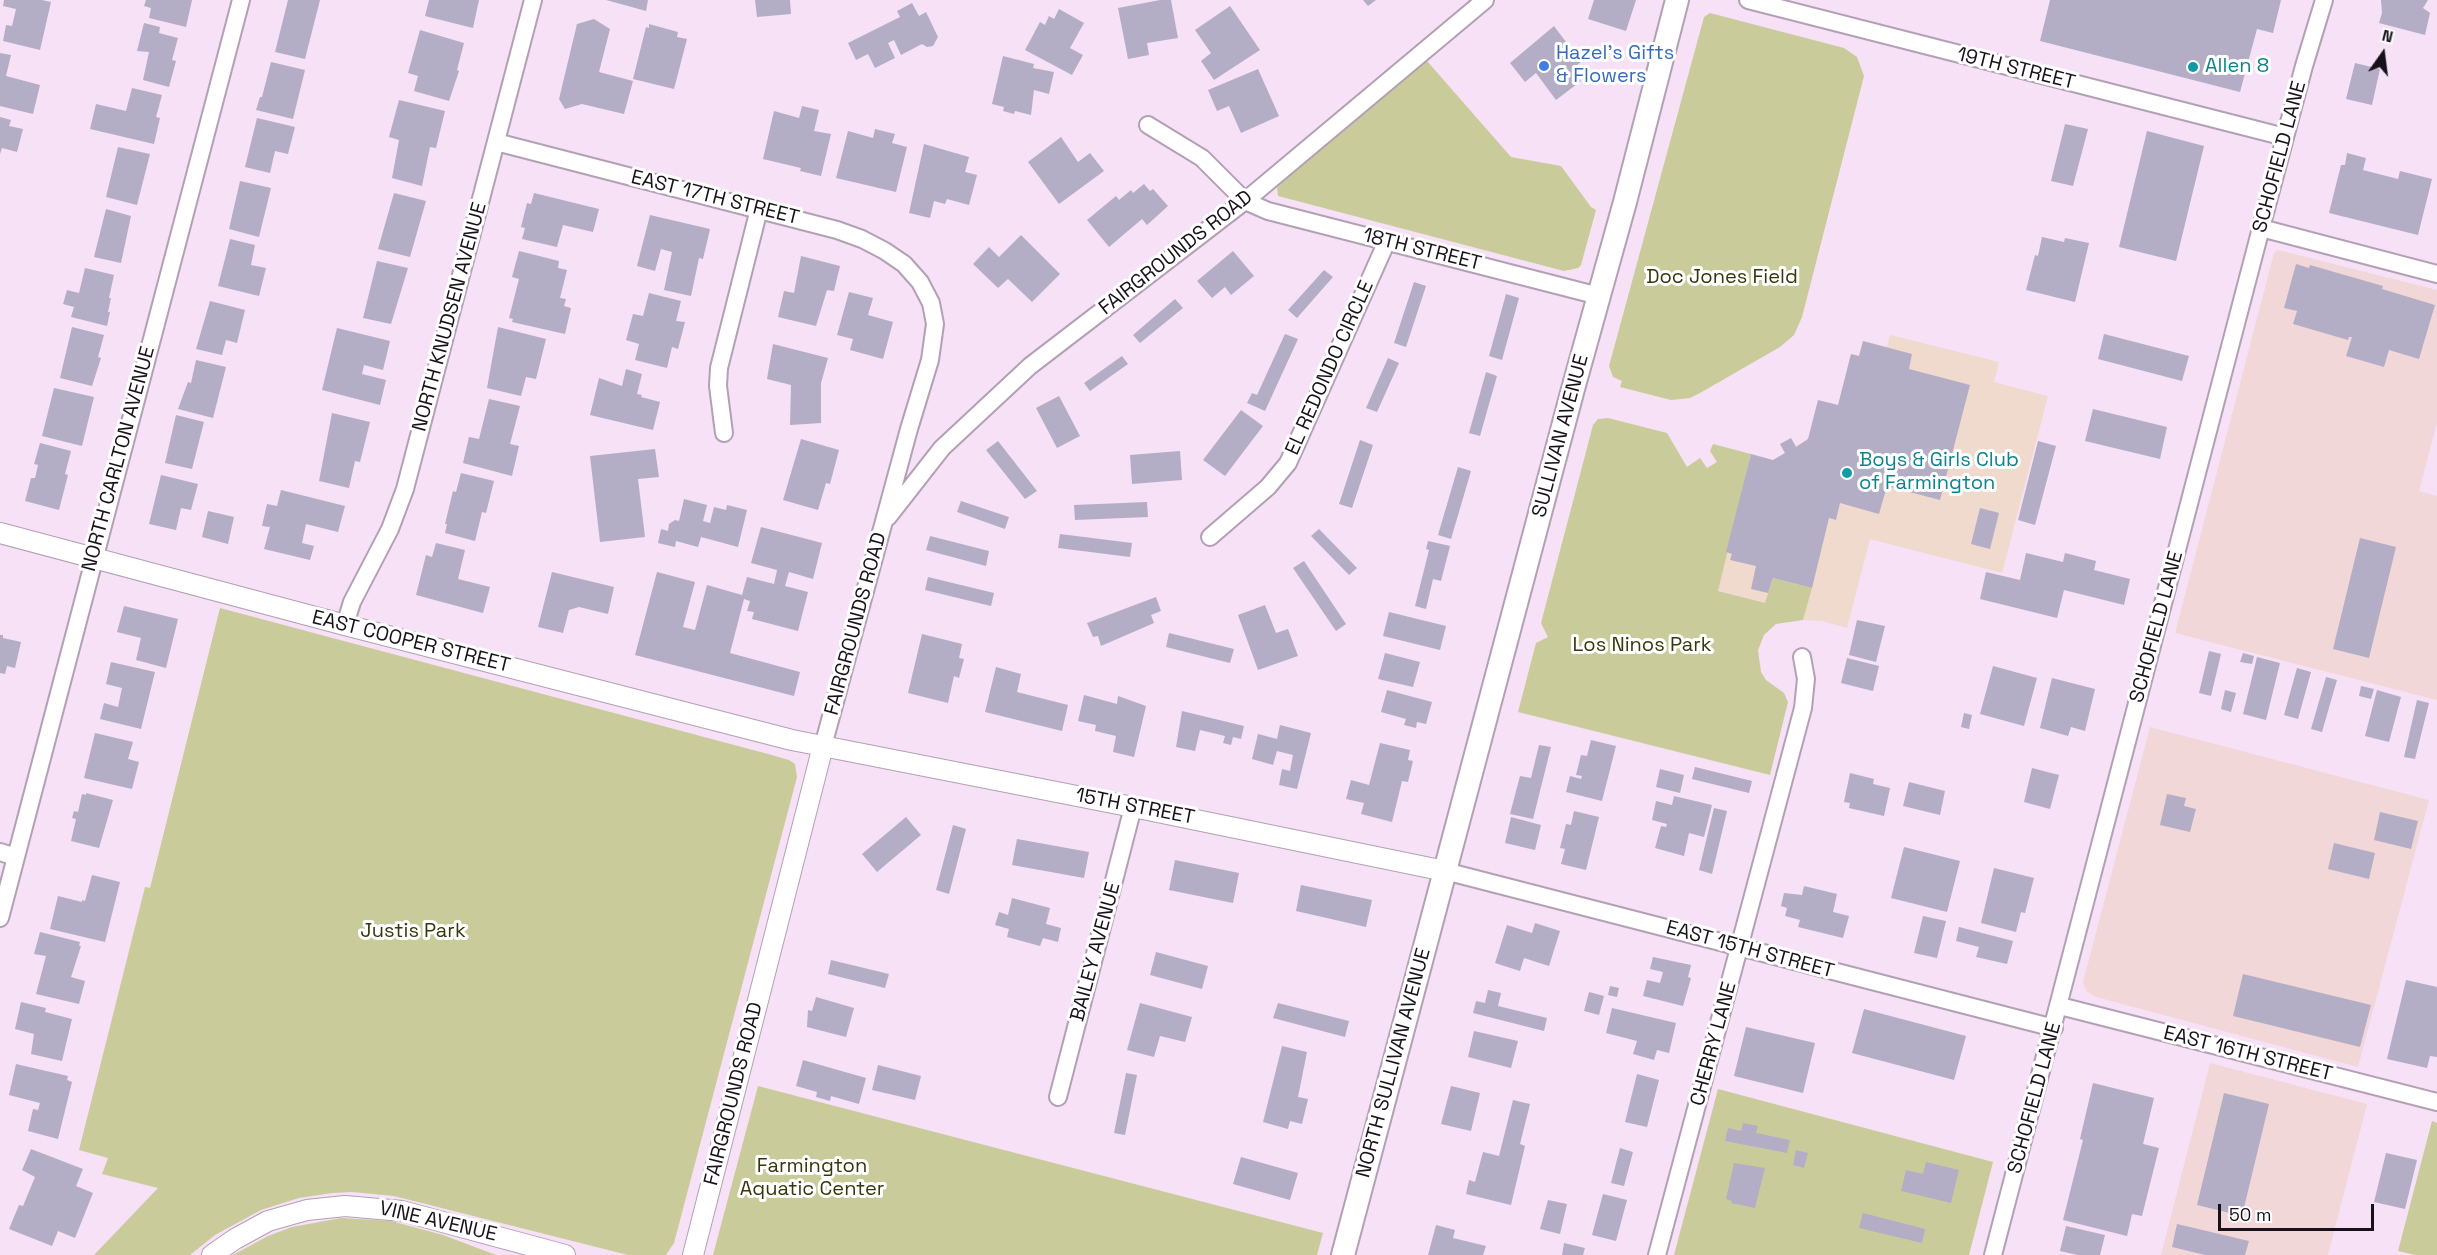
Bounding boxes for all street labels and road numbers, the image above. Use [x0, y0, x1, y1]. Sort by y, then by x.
street label: 19TH STREET [1954, 43, 2078, 95]
street label: SCHOFIELD LANE [2248, 79, 2312, 235]
street label: EAST 17TH STREET [628, 166, 802, 230]
street label: FAIRGROUNDS ROAD [1094, 186, 1258, 320]
street label: NORTH KNUDSEN AVENUE [408, 200, 492, 434]
street label: 18TH STREET [1360, 224, 1484, 276]
street label: EL REDONDO CIRCLE [1281, 277, 1379, 459]
street label: NORTH CARLTON AVENUE [77, 344, 161, 574]
street label: SULLIVAN AVENUE [1528, 352, 1594, 520]
street label: FAIRGROUNDS ROAD [820, 530, 892, 718]
street label: SCHOFIELD LANE [2125, 549, 2189, 705]
street label: EAST COOPER STREET [309, 606, 513, 678]
street label: 15TH STREET [1073, 784, 1197, 830]
street label: BAILEY AVENUE [1066, 880, 1126, 1024]
street label: EAST 15TH STREET [1663, 916, 1837, 984]
street label: NORTH SULLIVAN AVENUE [1352, 946, 1436, 1180]
street label: CHERRY LANE [1686, 979, 1742, 1109]
street label: FAIRGROUNDS ROAD [700, 1000, 768, 1188]
street label: SCHOFIELD LANE [2003, 1020, 2067, 1176]
street label: EAST 16TH STREET [2161, 1021, 2335, 1087]
street label: VINE AVENUE [377, 1197, 499, 1247]

